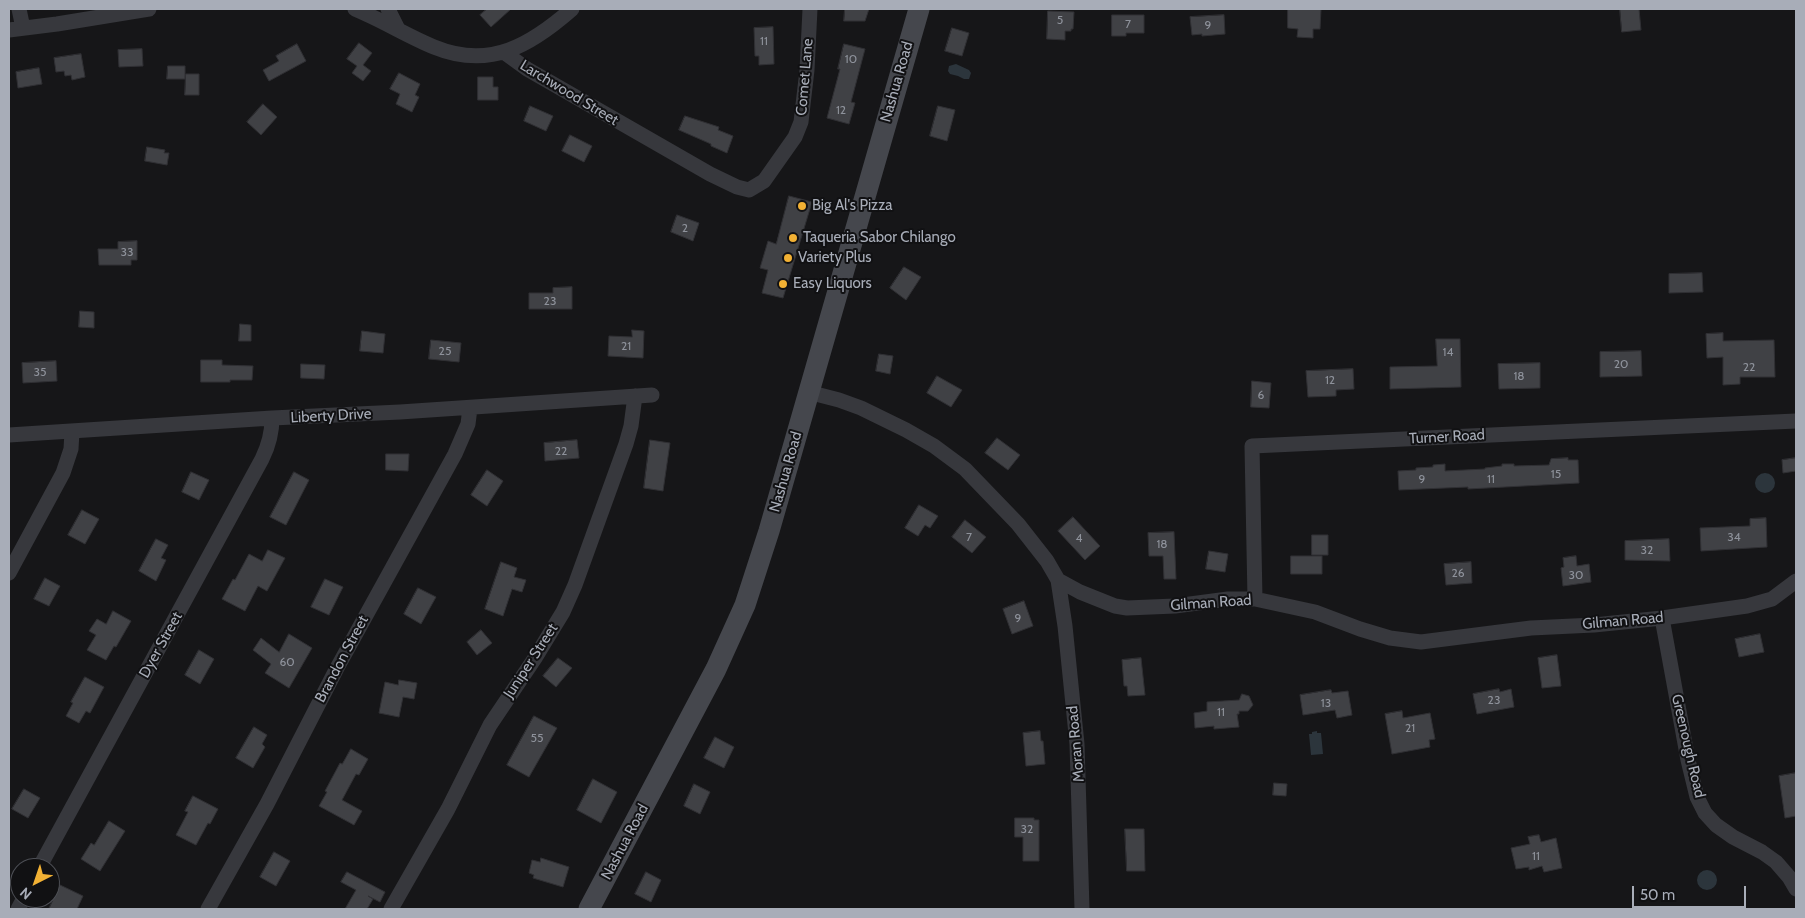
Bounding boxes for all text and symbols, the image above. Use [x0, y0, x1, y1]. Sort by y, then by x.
house number: 5 [1057, 13, 1063, 27]
house number: 7 [1125, 17, 1131, 31]
house number: 9 [1205, 18, 1211, 32]
house number: 11 [760, 34, 768, 48]
street label: Comet Lane [793, 38, 817, 116]
street label: Nashua Road [877, 40, 917, 124]
house number: 10 [845, 52, 857, 66]
street label: Larchwood Street [517, 57, 621, 129]
house number: 12 [836, 103, 846, 117]
place label: Big Al's Pizza [812, 197, 892, 215]
marker: Big Al's Pizza [796, 200, 808, 212]
house number: 2 [682, 221, 688, 235]
place label: Taqueria Sabor Chilango [803, 229, 956, 247]
marker: Taqueria Sabor Chilango [787, 232, 799, 244]
house number: 33 [121, 245, 133, 259]
place label: Variety Plus [798, 249, 871, 267]
marker: Variety Plus [782, 252, 794, 264]
place label: Easy Liquors [793, 275, 872, 293]
marker: Easy Liquors [777, 278, 789, 290]
house number: 23 [544, 294, 556, 308]
house number: 21 [621, 339, 631, 353]
house number: 25 [439, 344, 451, 358]
house number: 14 [1443, 345, 1453, 359]
house number: 20 [1614, 357, 1628, 371]
house number: 22 [1743, 360, 1755, 374]
house number: 35 [34, 365, 46, 379]
house number: 18 [1513, 369, 1525, 383]
house number: 12 [1325, 373, 1335, 387]
house number: 6 [1258, 388, 1264, 402]
street label: Liberty Drive [290, 405, 372, 427]
street label: Turner Road [1409, 426, 1485, 448]
street label: Nashua Road [766, 430, 806, 514]
house number: 22 [555, 444, 567, 458]
house number: 15 [1551, 467, 1561, 481]
house number: 9 [1419, 472, 1425, 486]
house number: 11 [1487, 472, 1495, 486]
house number: 7 [966, 530, 972, 544]
house number: 34 [1727, 530, 1741, 544]
house number: 4 [1076, 531, 1082, 545]
house number: 18 [1156, 537, 1168, 551]
house number: 32 [1641, 543, 1653, 557]
house number: 26 [1451, 566, 1465, 580]
house number: 30 [1569, 568, 1583, 582]
street label: Gilman Road [1170, 591, 1252, 615]
street label: Gilman Road [1582, 608, 1664, 634]
street label: Dyer Street [136, 609, 186, 681]
house number: 9 [1015, 611, 1021, 625]
street label: Brandon Street [312, 612, 372, 706]
street label: Juniper Street [500, 620, 562, 702]
house number: 60 [279, 655, 295, 669]
street label: Greenough Road [1667, 692, 1709, 800]
house number: 23 [1488, 693, 1500, 707]
house number: 13 [1321, 696, 1331, 710]
street label: Moran Road [1064, 705, 1088, 783]
house number: 11 [1217, 705, 1225, 719]
house number: 21 [1405, 721, 1415, 735]
house number: 55 [531, 731, 543, 745]
street label: Nashua Road [598, 801, 652, 883]
house number: 32 [1021, 822, 1033, 836]
house number: 11 [1532, 849, 1540, 863]
north arrow [10, 858, 60, 908]
scale bar [1635, 876, 1749, 908]
text: N [16, 884, 35, 904]
text: 50 m [1640, 886, 1675, 904]

